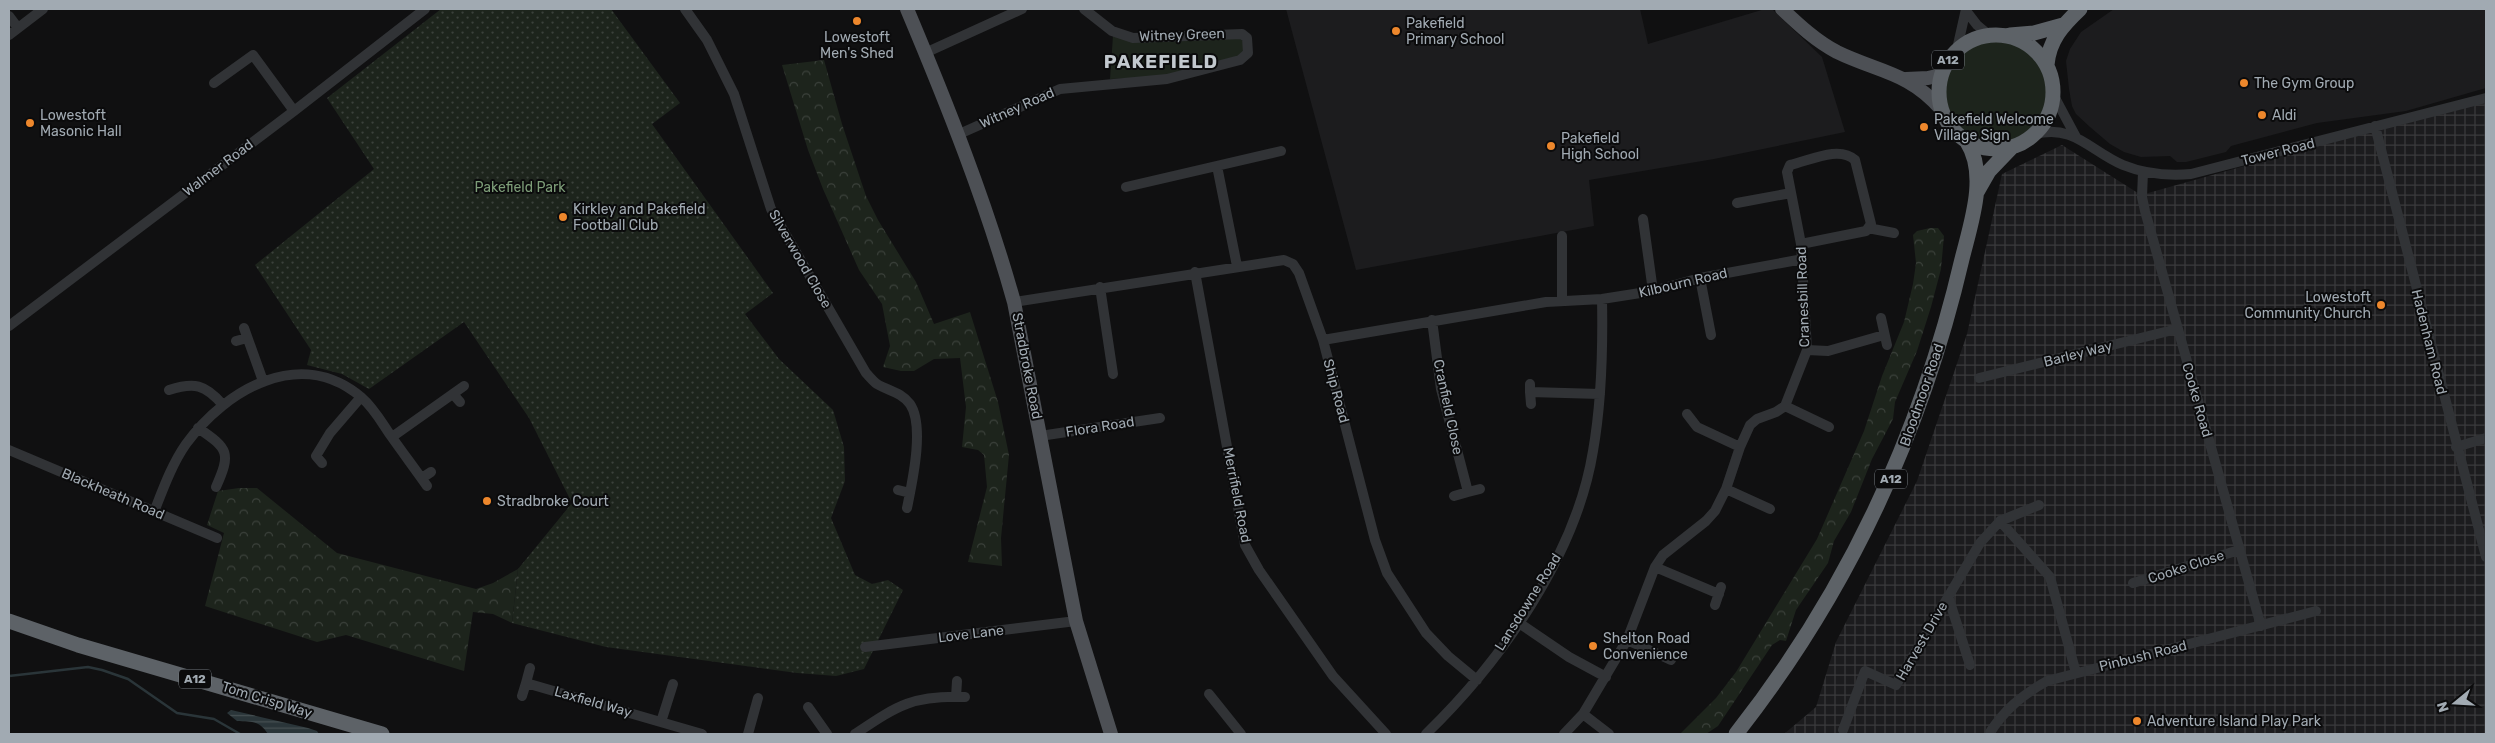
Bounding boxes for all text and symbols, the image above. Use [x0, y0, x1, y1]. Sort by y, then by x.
marker: Lowestoft Men's Shed [851, 15, 863, 27]
place label: Pakefield Primary School [1406, 15, 1504, 48]
street label: Witney Green [1139, 25, 1225, 45]
marker: Pakefield Primary School [1390, 25, 1402, 37]
place label: Lowestoft Men's Shed [820, 29, 894, 62]
district label: PAKEFIELD [1104, 50, 1218, 73]
road number: A12 [1932, 50, 1964, 70]
place label: The Gym Group [2254, 75, 2354, 92]
marker: The Gym Group [2238, 77, 2250, 89]
street label: Witney Road [977, 84, 1057, 132]
place label: Lowestoft Masonic Hall [40, 107, 122, 140]
place label: Aldi [2272, 107, 2297, 124]
marker: Aldi [2256, 109, 2268, 121]
place label: Pakefield Welcome Village Sign [1934, 111, 2054, 144]
marker: Lowestoft Masonic Hall [24, 117, 36, 129]
marker: Pakefield Welcome Village Sign [1918, 121, 1930, 133]
place label: Pakefield High School [1561, 130, 1639, 163]
street label: Tower Road [2240, 135, 2316, 169]
street label: Walmer Road [179, 136, 257, 200]
marker: Pakefield High School [1545, 140, 1557, 152]
park label: Pakefield Park [474, 179, 566, 196]
place label: Kirkley and Pakefield Football Club [573, 201, 706, 234]
street label: Silverwood Close [765, 207, 835, 311]
marker: Kirkley and Pakefield Football Club [557, 211, 569, 223]
street label: Cranesbill Road [1793, 246, 1813, 348]
street label: Kilbourn Road [1637, 265, 1729, 301]
street label: Hadenham Road [2408, 288, 2450, 396]
place label: Lowestoft Community Church [2244, 289, 2372, 322]
marker: Lowestoft Community Church [2375, 299, 2387, 311]
street label: Stradbroke Road [1008, 311, 1046, 421]
street label: Barley Way [2042, 337, 2114, 371]
street label: Bloodmoor Road [1896, 342, 1948, 448]
street label: Ship Road [1319, 357, 1353, 425]
street label: Cranfield Close [1430, 358, 1466, 456]
street label: Cooke Road [2178, 361, 2216, 439]
street label: Flora Road [1065, 413, 1135, 441]
street label: Merrifield Road [1219, 446, 1255, 544]
street label: Blackheath Road [59, 465, 167, 523]
road number: A12 [1875, 469, 1907, 488]
place label: Stradbroke Court [497, 493, 609, 510]
marker: Stradbroke Court [481, 495, 493, 507]
street label: Cooke Close [2146, 547, 2226, 587]
street label: Lansdowne Road [1491, 550, 1565, 654]
street label: Harvest Drive [1893, 598, 1951, 683]
street label: Love Lane [937, 622, 1005, 646]
place label: Shelton Road Convenience [1603, 630, 1690, 663]
street label: Pinbush Road [2097, 637, 2189, 675]
marker: Shelton Road Convenience [1587, 640, 1599, 652]
road number: A12 [179, 670, 211, 689]
street label: Tom Crisp Way [220, 678, 314, 722]
north arrow [2430, 678, 2480, 728]
street label: Laxfield Way [552, 683, 634, 721]
text: N [2433, 699, 2453, 714]
place label: Adventure Island Play Park [2147, 713, 2322, 730]
marker: Adventure Island Play Park [2131, 715, 2143, 727]

